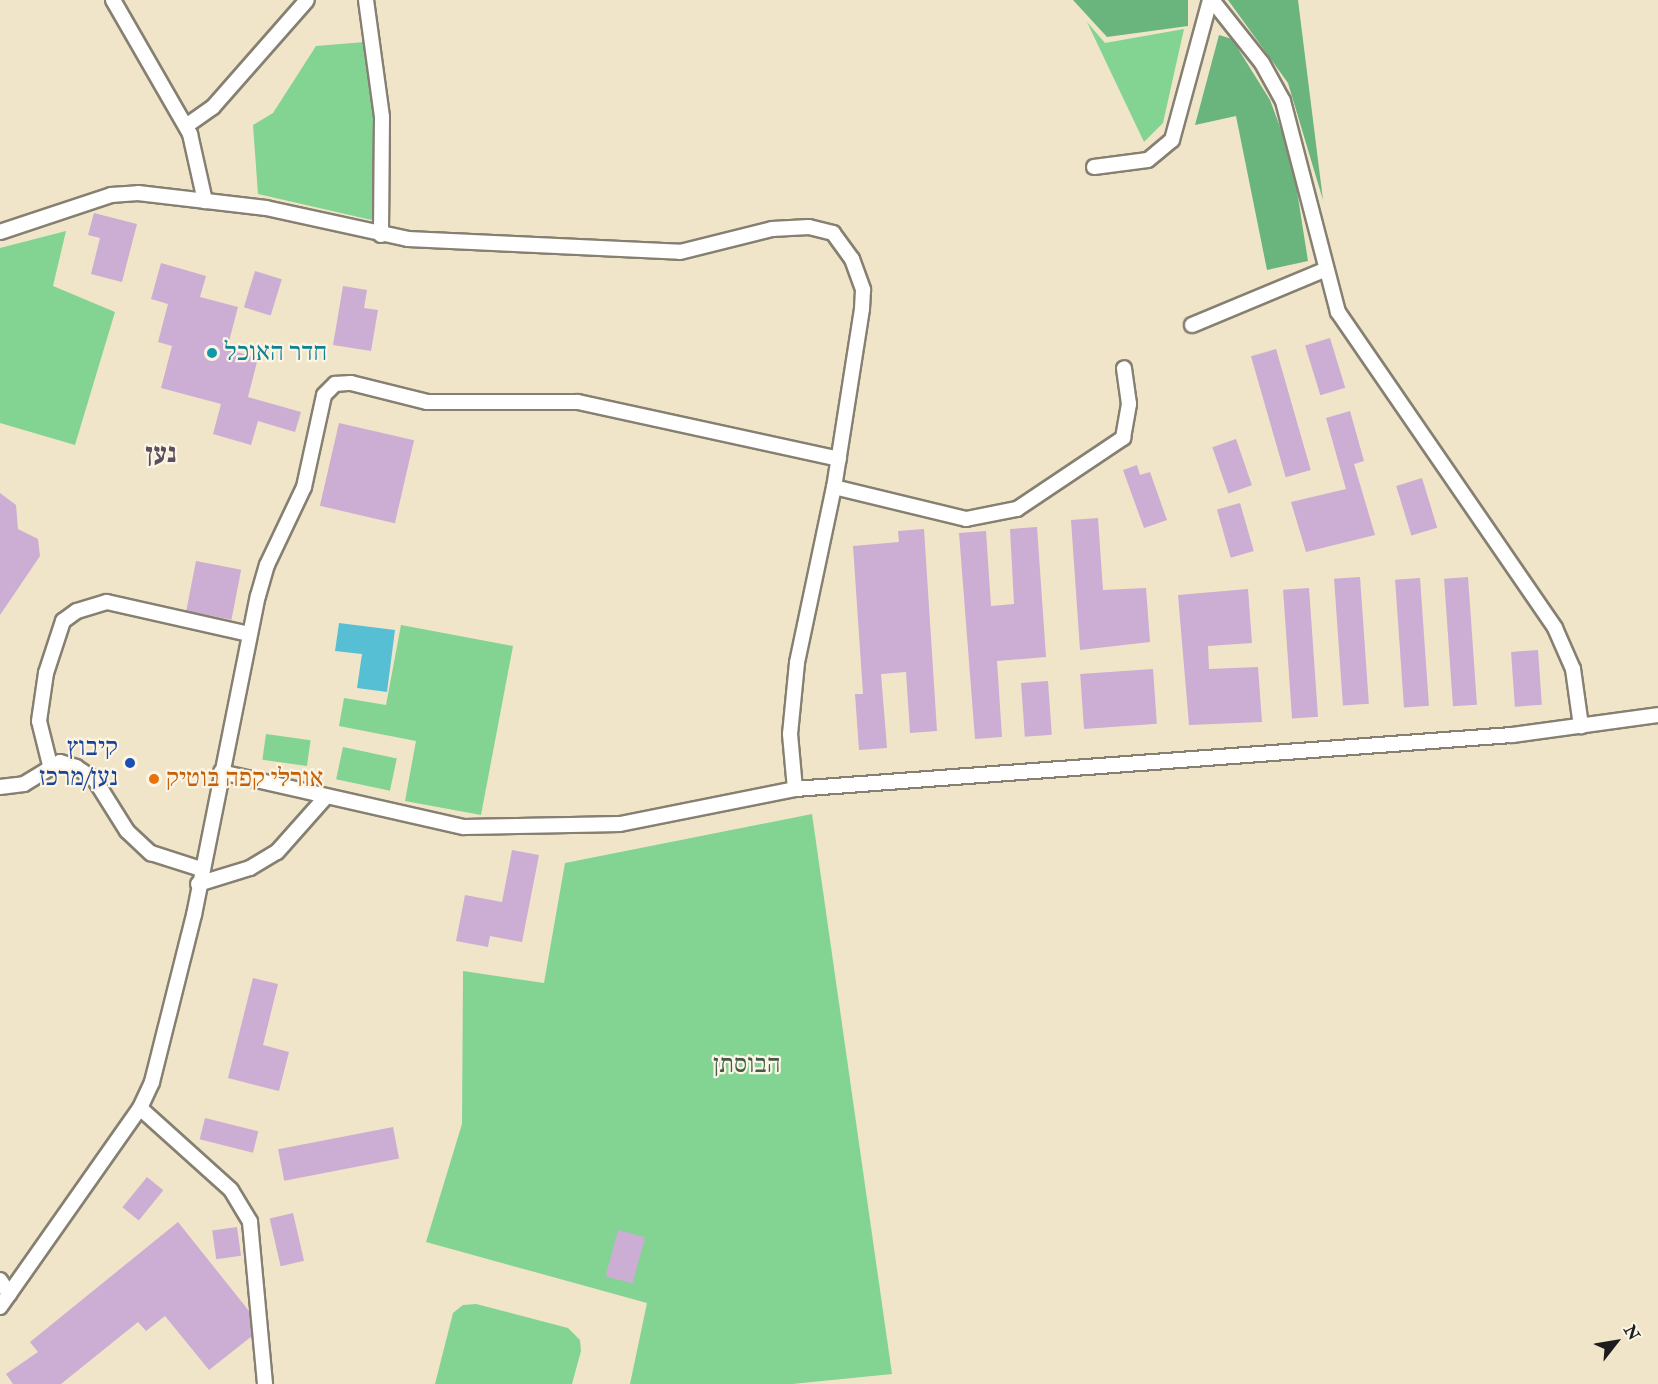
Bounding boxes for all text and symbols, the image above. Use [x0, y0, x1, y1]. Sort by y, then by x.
place label: חדר האוכל [224, 337, 327, 369]
marker: חדר האוכל [205, 346, 219, 360]
district label: נען [146, 437, 176, 471]
place label: קיבוץ נען/מרכז [39, 732, 118, 794]
marker: קיבוץ נען/מרכז [123, 756, 137, 770]
place label: אורלי קפה בוטיק [166, 763, 324, 795]
marker: אורלי קפה בוטיק [147, 772, 161, 786]
park label: הבוסתן [713, 1049, 781, 1081]
north arrow [1586, 1312, 1646, 1372]
text: N [1619, 1321, 1644, 1344]

